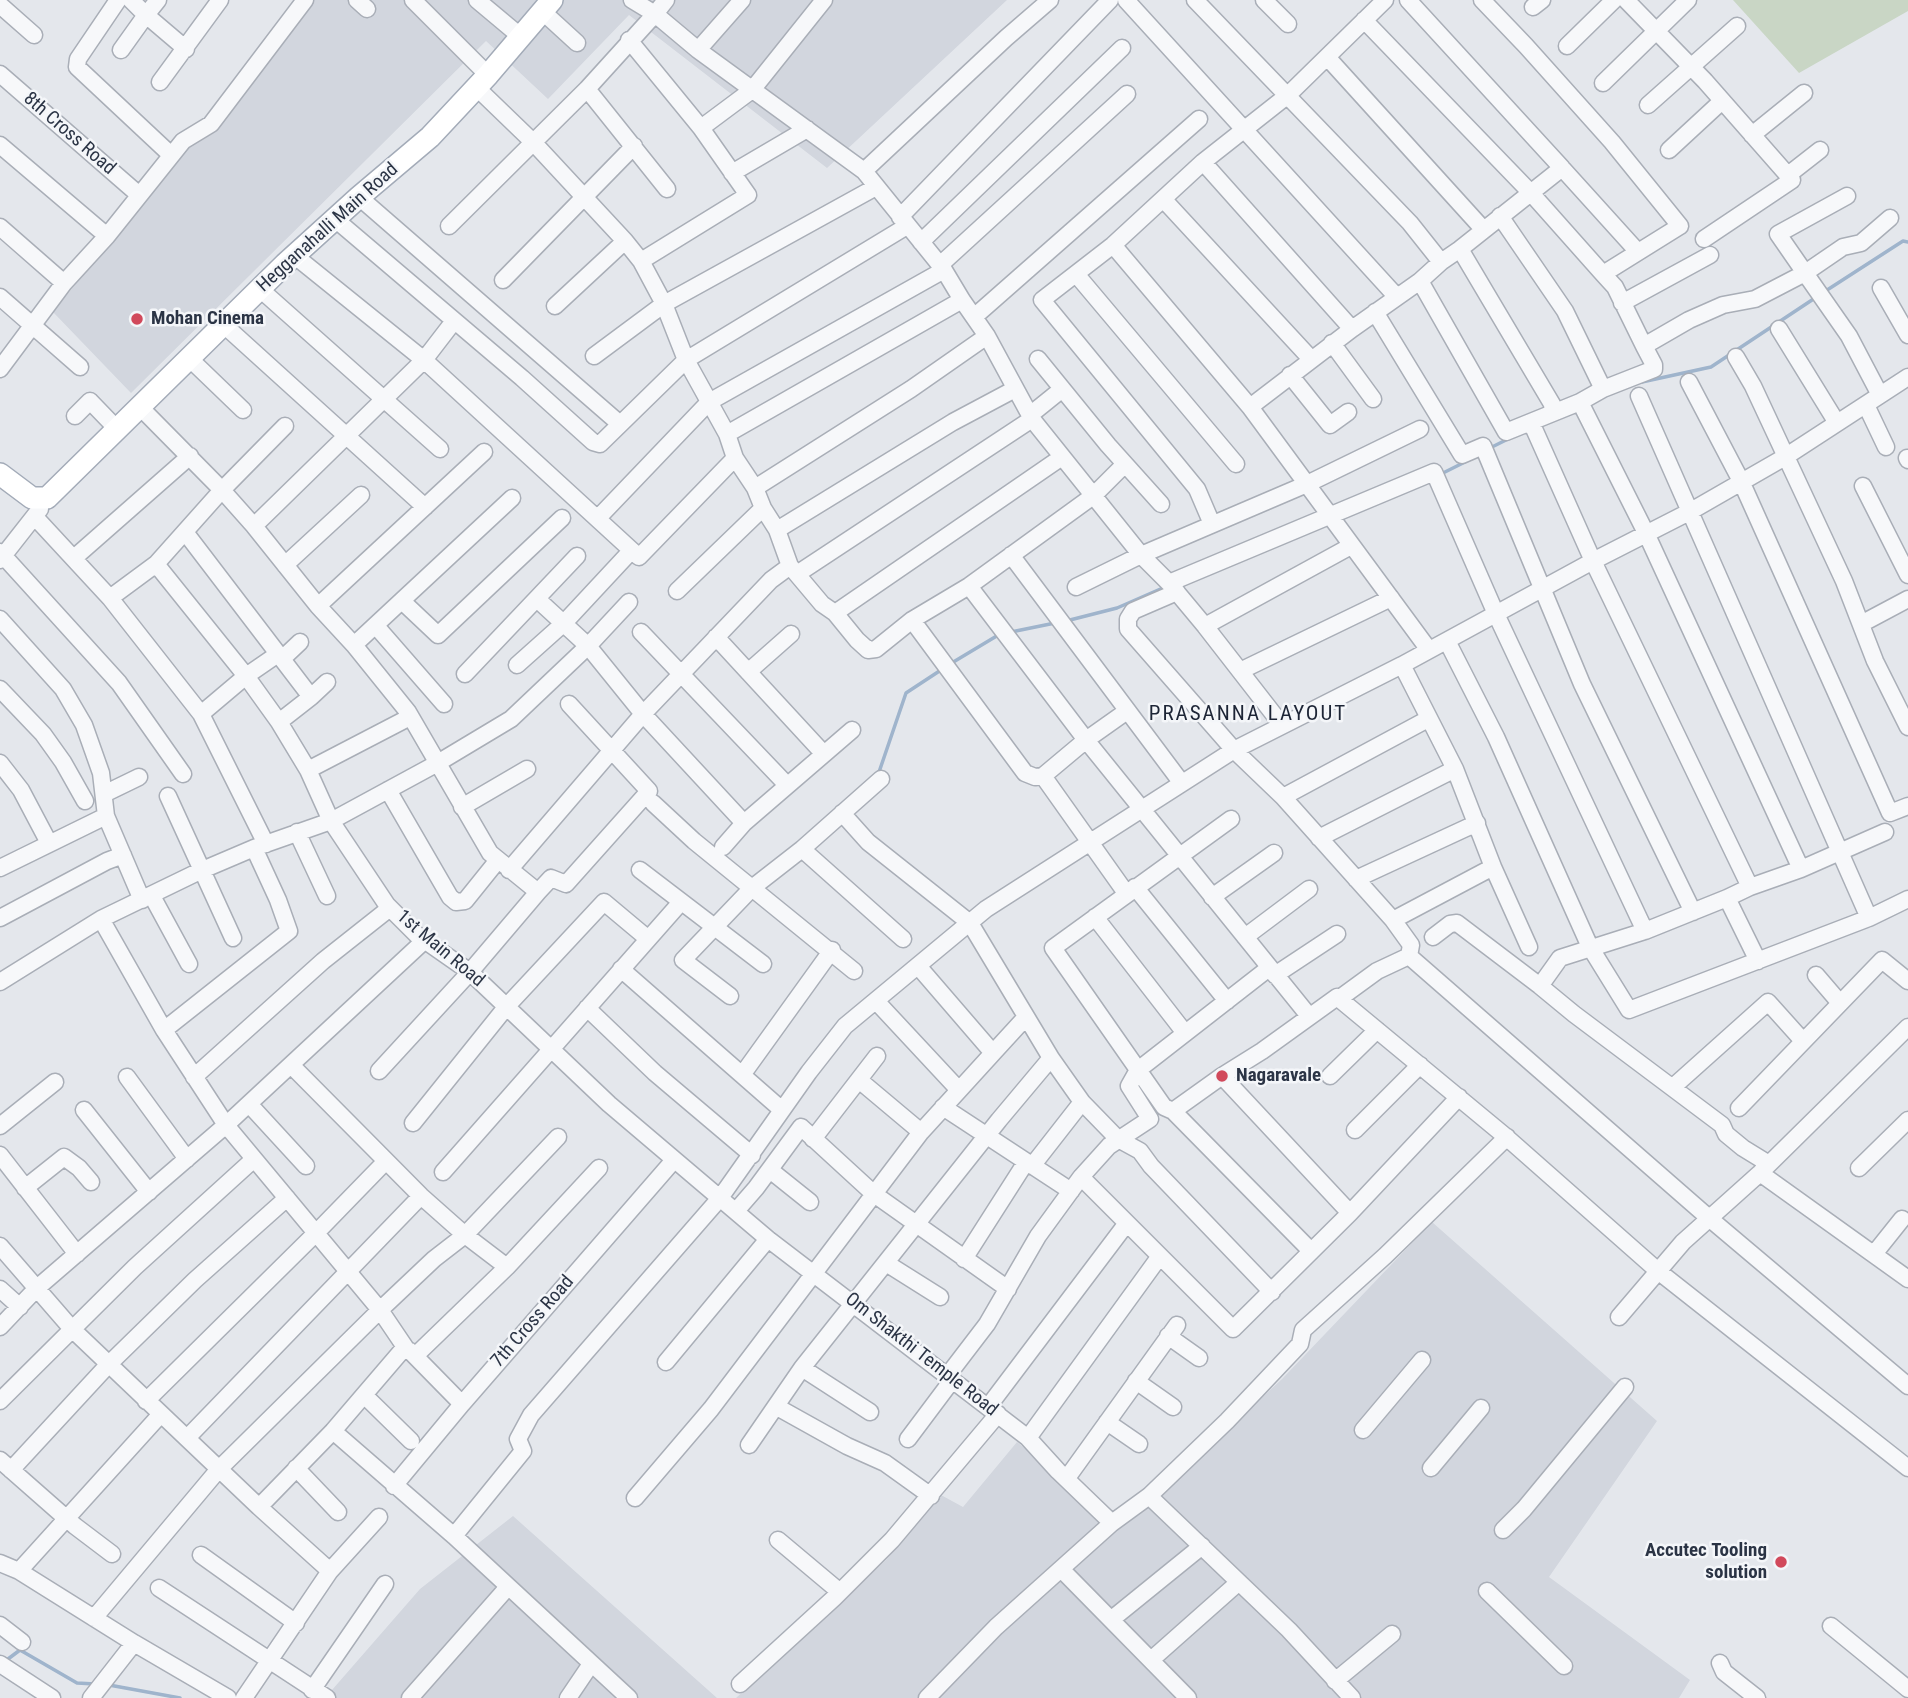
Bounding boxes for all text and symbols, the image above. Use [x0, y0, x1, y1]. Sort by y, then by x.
street label: 8th Cross Road [18, 88, 120, 180]
street label: Hegganahalli Main Road [253, 159, 403, 297]
place label: Mohan Cinema [151, 308, 264, 330]
marker: Mohan Cinema [129, 311, 145, 327]
district label: PRASANNA LAYOUT [1151, 702, 1345, 728]
street label: 1st Main Road [391, 906, 489, 992]
place label: Nagaravale [1236, 1065, 1321, 1087]
marker: Nagaravale [1214, 1068, 1230, 1084]
street label: 7th Cross Road [487, 1271, 579, 1373]
street label: Om Shakthi Temple Road [840, 1288, 1002, 1422]
place label: Accutec Tooling solution [1645, 1540, 1767, 1584]
marker: Accutec Tooling solution [1773, 1554, 1789, 1570]

